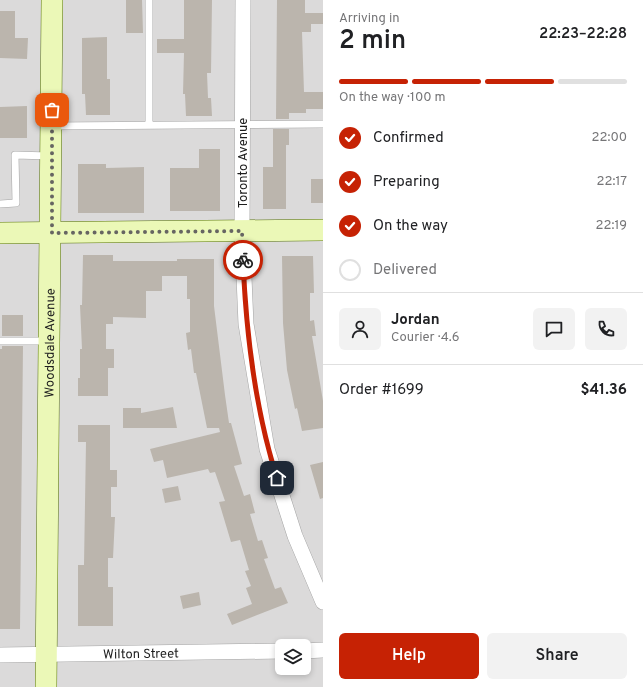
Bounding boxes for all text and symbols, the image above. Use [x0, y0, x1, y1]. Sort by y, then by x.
text: Arriving in [339, 11, 400, 27]
text: 2 min [339, 25, 406, 58]
text: 22:23–22:28 [539, 25, 627, 44]
text: On the way · 100 m [339, 90, 446, 106]
pin [35, 93, 69, 127]
icon: bag [41, 99, 63, 121]
street label: Toronto Avenue [236, 118, 252, 208]
icon: check [339, 127, 361, 149]
text: Confirmed [373, 129, 444, 148]
text: 22:00 [592, 130, 627, 146]
icon: check [339, 171, 361, 193]
text: Preparing [373, 173, 440, 192]
text: 22:17 [597, 174, 627, 190]
icon: check [339, 215, 361, 237]
text: On the way [373, 217, 448, 236]
text: 22:19 [596, 218, 627, 234]
courier [223, 240, 263, 280]
icon: bike [232, 249, 254, 271]
text: Delivered [373, 261, 437, 280]
street label: Woodsdale Avenue [43, 288, 59, 398]
button: person [339, 308, 381, 350]
button: chat [533, 308, 575, 350]
button: phone [585, 308, 627, 350]
text: Jordan [391, 311, 440, 330]
text: Courier · 4.6 [391, 330, 459, 346]
text: Order #1699 [339, 381, 424, 400]
text: $41.36 [580, 381, 627, 400]
pin [260, 461, 294, 495]
icon: home [266, 467, 288, 489]
button: Help [339, 633, 479, 679]
button: Share [487, 633, 627, 679]
map controls [275, 639, 311, 675]
button: layers [275, 639, 311, 675]
street label: Wilton Street [103, 646, 179, 664]

